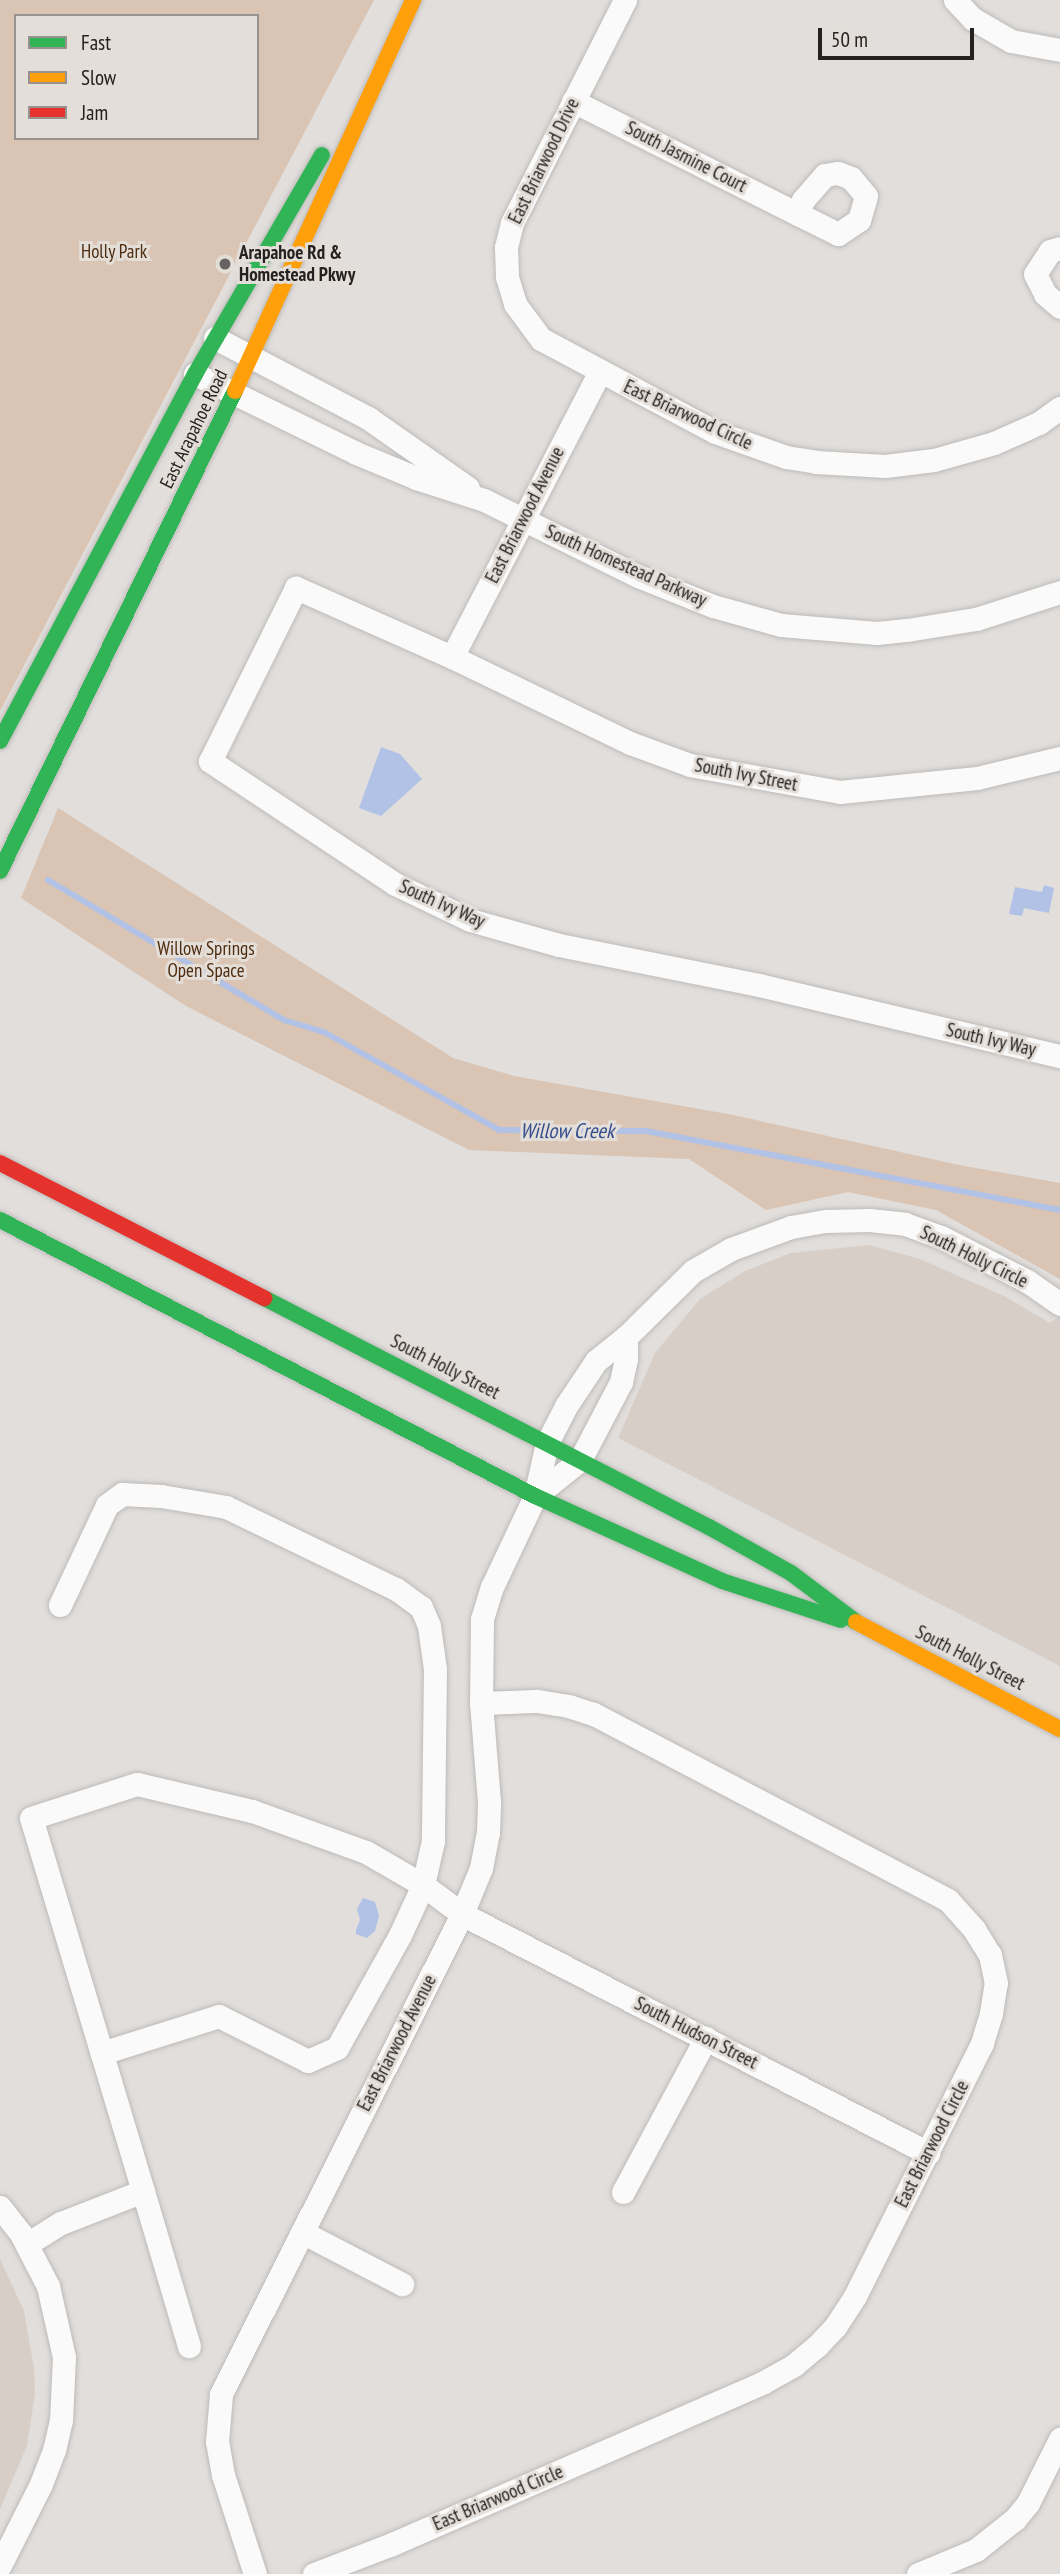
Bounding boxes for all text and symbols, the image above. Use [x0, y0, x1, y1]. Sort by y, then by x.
legend [14, 14, 259, 140]
scale bar [822, 14, 978, 58]
text: 50 m [831, 26, 868, 53]
text: Fast [81, 29, 111, 56]
text: Slow [81, 64, 116, 91]
street label: East Briarwood Drive [504, 95, 584, 227]
text: Jam [81, 99, 108, 126]
street label: South Jasmine Court [622, 117, 750, 197]
park label: Holly Park [81, 241, 147, 263]
place label: Arapahoe Rd & Homestead Pkwy [239, 242, 355, 286]
marker: Arapahoe Rd & Homestead Pkwy [217, 256, 233, 272]
street label: East Arapahoe Road [155, 366, 233, 492]
street label: East Briarwood Circle [620, 375, 756, 455]
street label: East Briarwood Avenue [481, 443, 569, 587]
street label: South Homestead Parkway [542, 520, 710, 612]
street label: South Ivy Street [692, 754, 800, 796]
street label: South Ivy Way [395, 875, 489, 933]
park label: Willow Springs Open Space [157, 938, 255, 982]
street label: South Ivy Way [943, 1019, 1039, 1061]
water label: Willow Creek [520, 1118, 614, 1144]
street label: South Holly Circle [916, 1221, 1032, 1293]
street label: South Holly Street [386, 1330, 504, 1404]
street label: South Holly Street [911, 1621, 1029, 1695]
street label: East Briarwood Avenue [353, 1971, 441, 2115]
street label: South Hudson Street [631, 1992, 761, 2074]
street label: East Briarwood Circle [890, 2077, 974, 2211]
street label: East Briarwood Circle [429, 2460, 567, 2536]

